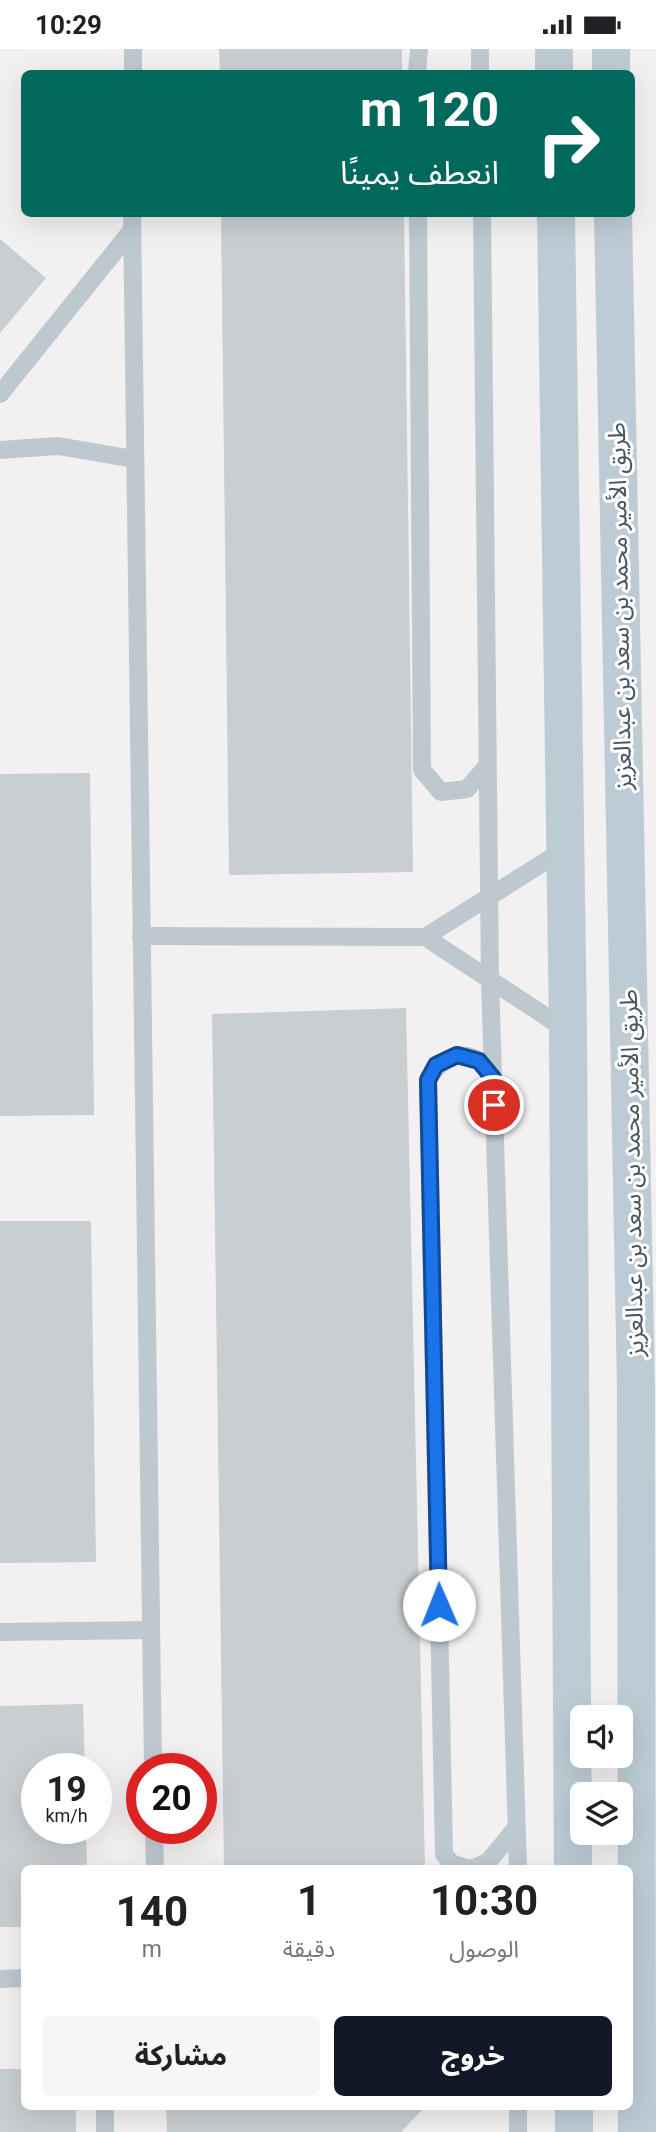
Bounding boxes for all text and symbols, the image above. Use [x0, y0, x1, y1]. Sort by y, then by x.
text: 10:29 [35, 10, 102, 40]
text: 120 m [360, 81, 499, 138]
icon: right [523, 98, 614, 189]
text: انعطف يمينًا [340, 154, 499, 192]
street label: طريق الأمير محمد بن سعد بن عبدالعزيز [603, 422, 638, 791]
street label: طريق الأمير محمد بن سعد بن عبدالعزيز [615, 989, 650, 1358]
pin [464, 1075, 524, 1135]
icon: arrive [475, 1086, 513, 1124]
position arrow [402, 1568, 476, 1642]
map controls [570, 1705, 633, 1845]
button: sound [570, 1705, 633, 1768]
speed limit sign: 20 [126, 1753, 217, 1844]
text: 19 [46, 1769, 87, 1810]
button: layers [570, 1782, 633, 1845]
text: km/h [45, 1805, 88, 1826]
text: 1 [297, 1876, 321, 1925]
text: 10:30 [430, 1876, 538, 1925]
text: 140 [116, 1887, 188, 1936]
text: m [142, 1936, 162, 1963]
text: دقيقة [283, 1936, 335, 1963]
text: الوصول [449, 1936, 519, 1963]
button: مشاركة [42, 2016, 320, 2096]
button: خروج [334, 2016, 612, 2096]

